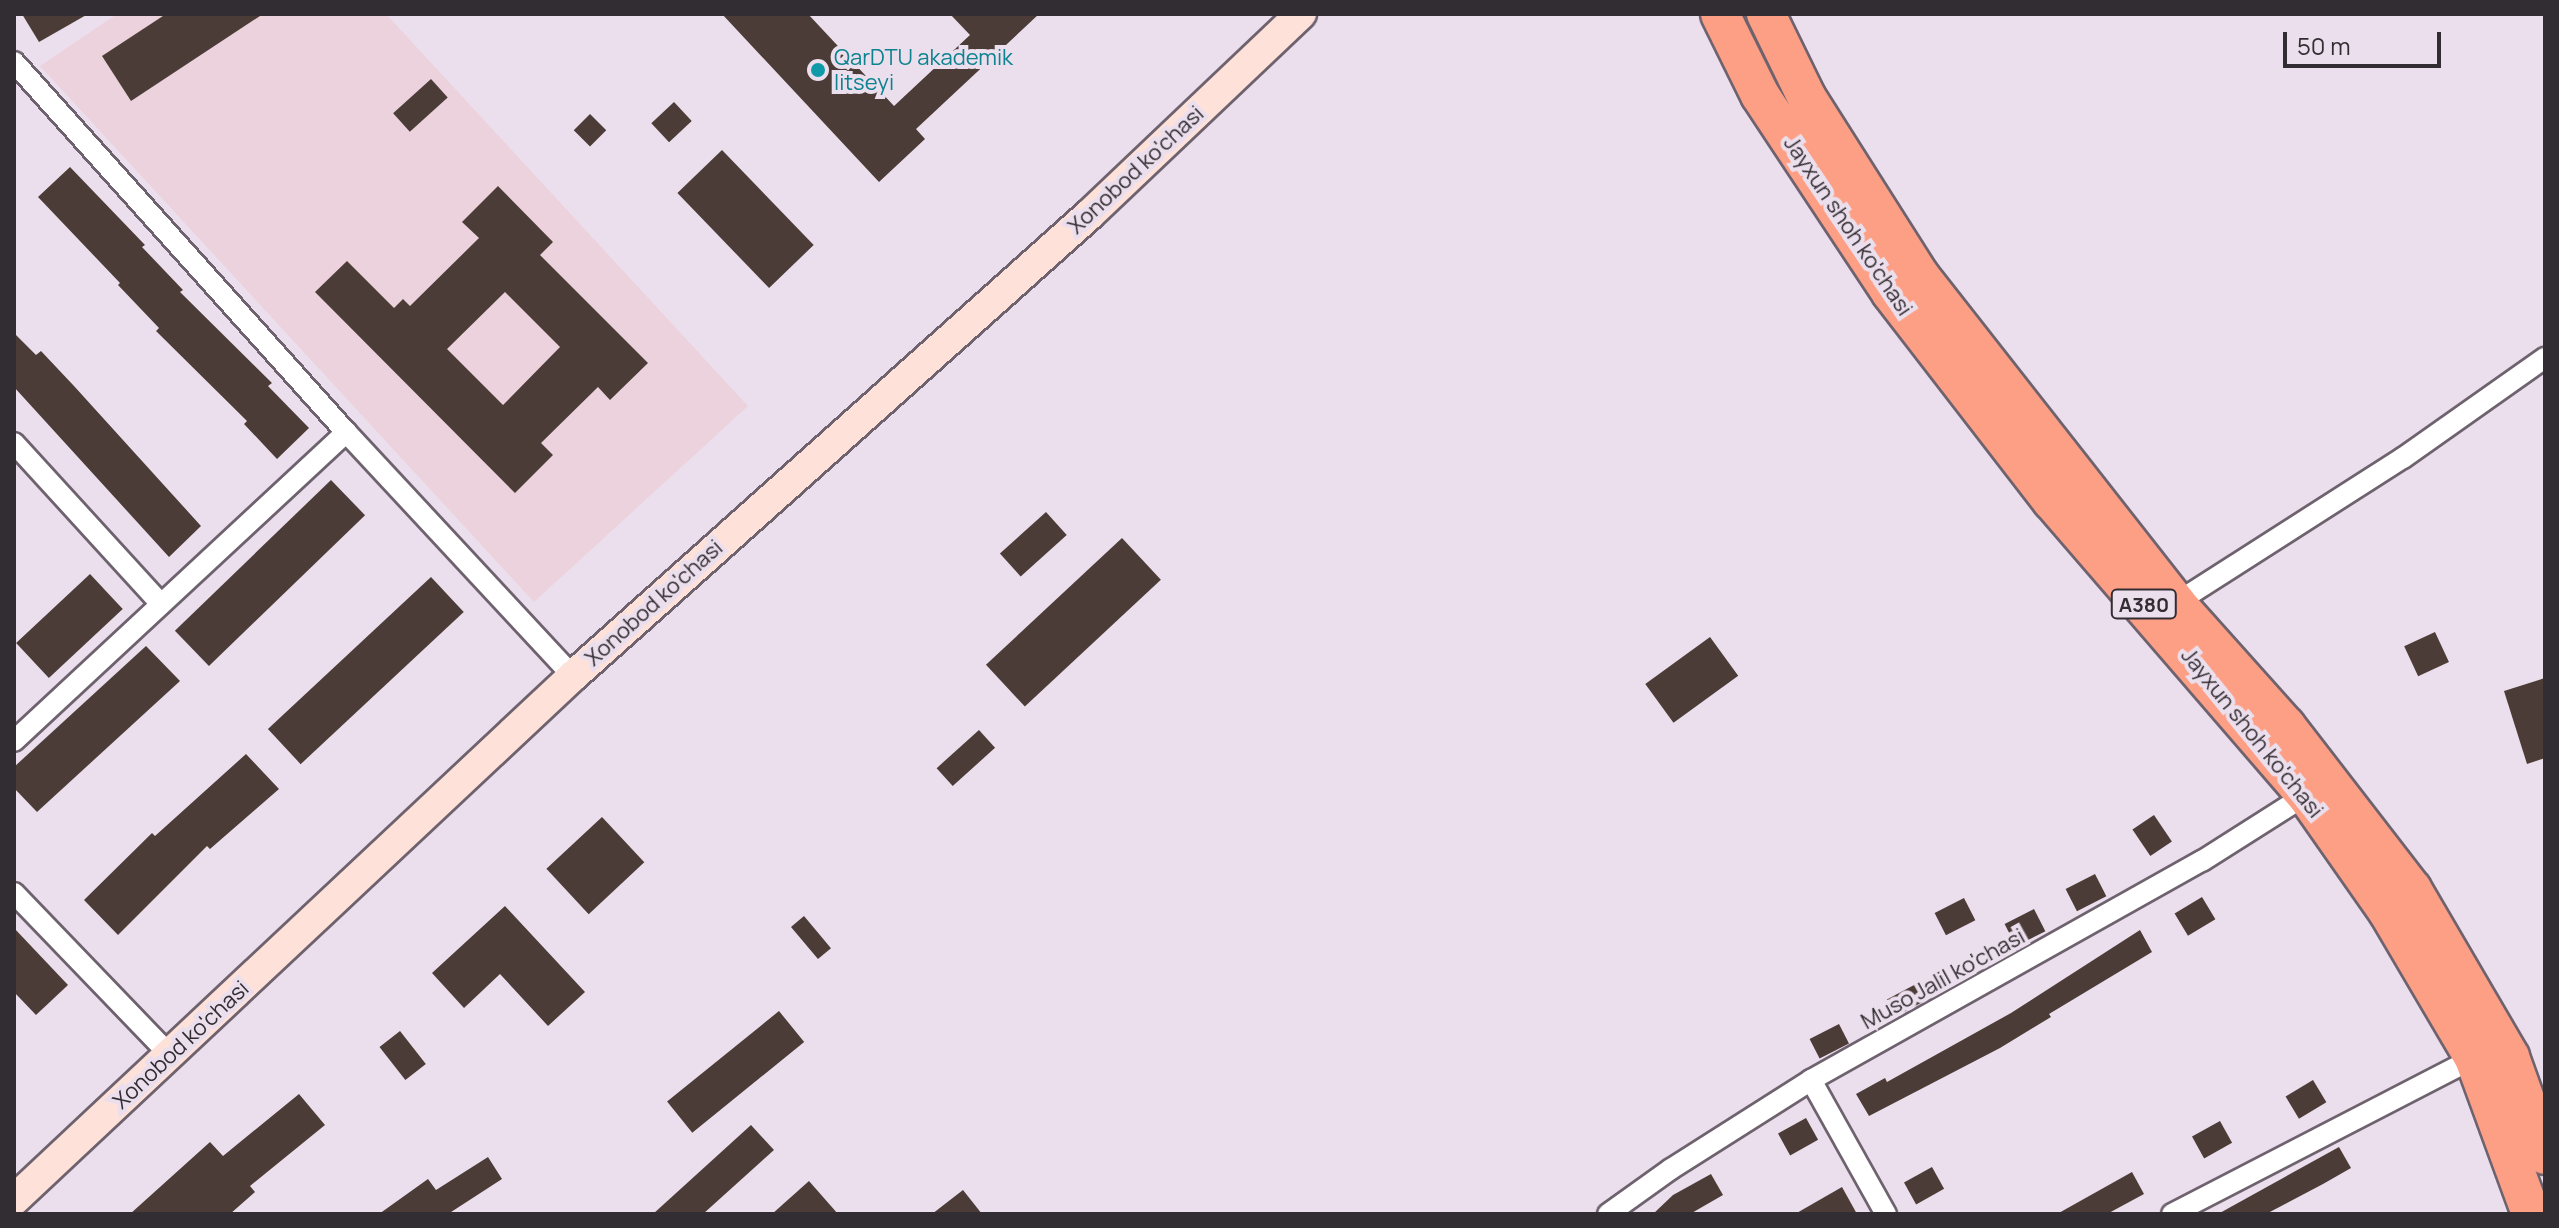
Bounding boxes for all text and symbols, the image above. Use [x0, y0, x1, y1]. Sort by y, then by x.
scale bar [2287, 16, 2445, 66]
text: 50 m [2297, 29, 2351, 62]
place label: QarDTU akademik litseyi [834, 44, 1013, 96]
marker: QarDTU akademik litseyi [809, 61, 827, 79]
street label: Xonobod ko'chasi [1063, 100, 1209, 240]
street label: Jayxun shoh ko'chasi [1778, 131, 1918, 321]
street label: Xonobod ko'chasi [580, 534, 728, 672]
road number: A380 [2110, 588, 2178, 620]
street label: Jayxun shoh ko'chasi [2175, 643, 2329, 823]
street label: Muso Jalil ko'chasi [1857, 923, 2029, 1035]
street label: Xonobod ko'chasi [108, 975, 254, 1115]

